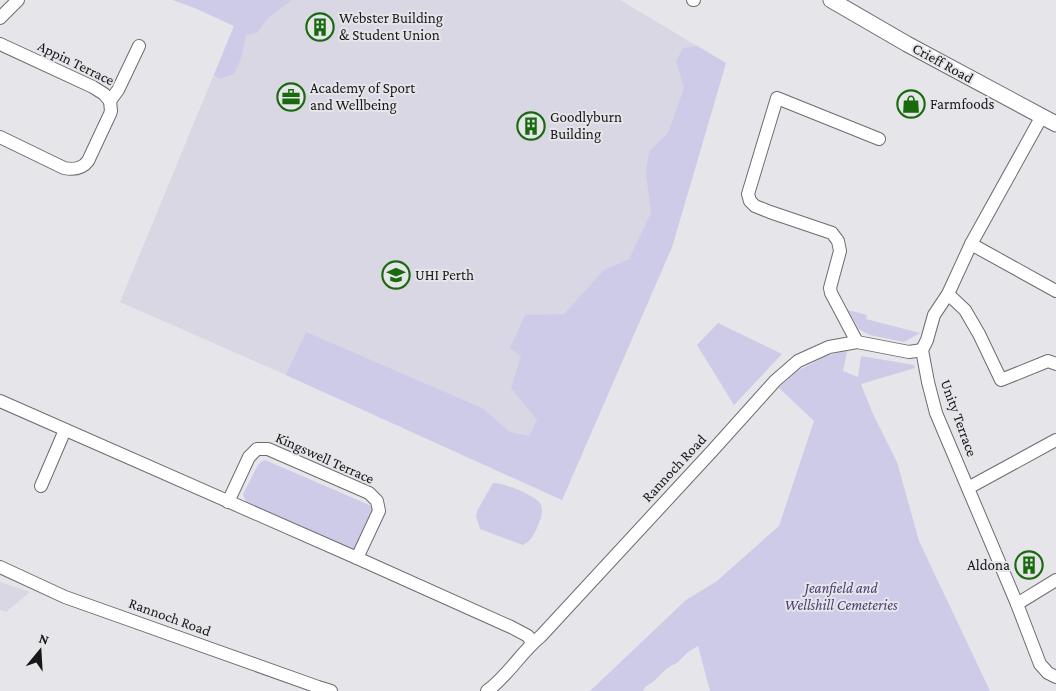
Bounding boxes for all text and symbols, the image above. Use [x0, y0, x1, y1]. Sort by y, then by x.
place label: Webster Building & Student Union [339, 10, 443, 43]
building icon: Webster Building & Student Union [305, 12, 335, 42]
street label: Appin Terrace [35, 38, 117, 90]
street label: Crieff Road [910, 40, 976, 86]
place label: Academy of Sport and Wellbeing [310, 80, 416, 114]
office icon: Academy of Sport and Wellbeing [276, 82, 306, 112]
shop icon: Farmfoods [896, 89, 926, 119]
place label: Farmfoods [930, 96, 995, 112]
place label: Goodlyburn Building [550, 109, 622, 143]
building icon: Goodlyburn Building [516, 111, 546, 141]
school or university icon: UHI Perth [381, 260, 411, 290]
place label: UHI Perth [415, 267, 474, 283]
street label: Unity Terrace [937, 377, 980, 459]
street label: Kingswell Terrace [273, 429, 377, 488]
street label: Rannoch Road [639, 431, 709, 505]
building icon: Aldona [1014, 550, 1044, 580]
place label: Aldona [967, 557, 1010, 573]
park label: Jeanfield and Wellshill Cemeteries [784, 580, 898, 613]
street label: Rannoch Road [127, 595, 213, 639]
north arrow [15, 626, 65, 676]
text: N [37, 630, 51, 648]

